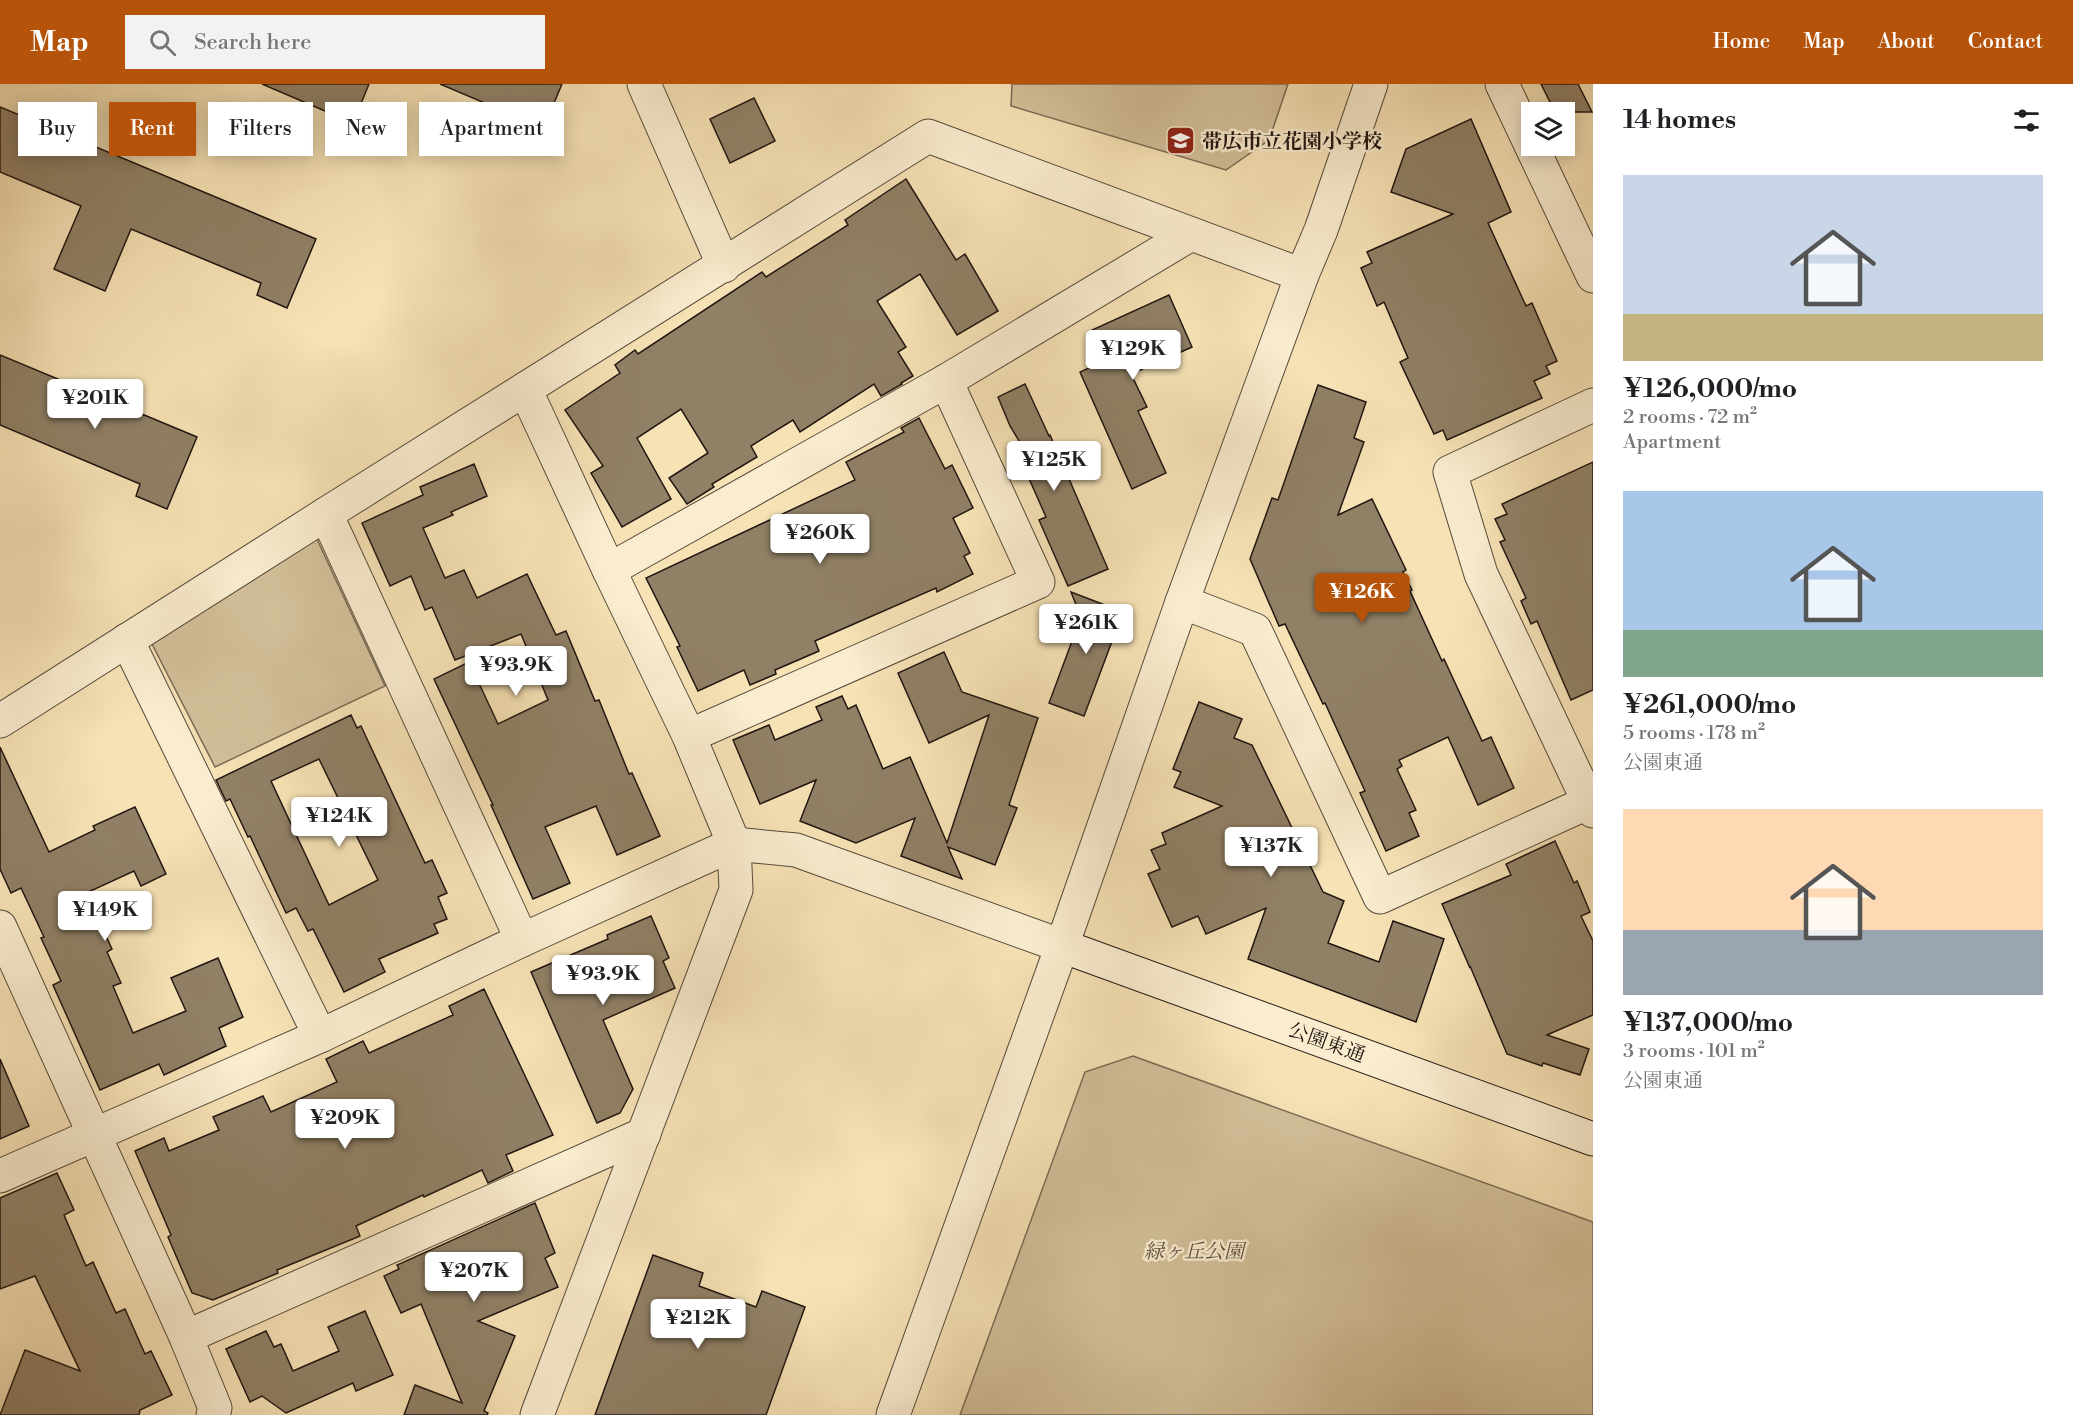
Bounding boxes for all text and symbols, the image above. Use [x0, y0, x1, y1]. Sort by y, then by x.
search box [125, 15, 545, 69]
text: Map [30, 25, 89, 60]
icon: search [146, 26, 179, 59]
text: Search here [194, 29, 311, 56]
text: Home [1713, 29, 1770, 55]
text: Map [1803, 29, 1845, 55]
text: About [1878, 29, 1935, 55]
text: Contact [1968, 29, 2043, 55]
chip: Buy [18, 102, 97, 156]
chip: Rent [109, 102, 196, 156]
chip: Filters [208, 102, 313, 156]
chip: New [325, 102, 407, 156]
chip: Apartment [419, 102, 564, 156]
map controls [1521, 102, 1575, 156]
button: layers [1521, 102, 1575, 156]
text: 14 homes [1623, 104, 1736, 136]
icon: filters [2010, 104, 2043, 137]
school or university icon: 帯広市立花園小学校 [1165, 125, 1197, 157]
place label: 帯広市立花園小学校 [1202, 130, 1382, 155]
icon: home [1779, 214, 1887, 322]
pin: ¥129K [1091, 330, 1175, 381]
text: ¥129K [1100, 337, 1166, 362]
text: ¥126,000/mo [1623, 373, 1797, 405]
pin: ¥201K [53, 379, 137, 430]
text: ¥201K [61, 386, 129, 411]
text: 2 rooms · 72 m² [1623, 405, 1757, 430]
text: Apartment [1623, 430, 1721, 455]
pin: ¥125K [1012, 441, 1096, 492]
text: ¥125K [1021, 448, 1087, 473]
pin: ¥260K [778, 514, 862, 565]
text: ¥260K [784, 521, 856, 546]
icon: home [1779, 530, 1887, 638]
pin: ¥126K [1320, 573, 1404, 624]
text: ¥126K [1329, 580, 1395, 605]
pin: ¥261K [1044, 604, 1128, 655]
text: ¥261K [1053, 611, 1119, 636]
pin: ¥93.9K [467, 646, 565, 697]
text: ¥93.9K [479, 653, 553, 678]
text: ¥261,000/mo [1623, 689, 1796, 721]
text: 5 rooms · 178 m² [1623, 721, 1765, 746]
text: 公園東通 [1623, 751, 1703, 776]
pin: ¥124K [297, 797, 381, 848]
text: ¥124K [305, 804, 373, 829]
pin: ¥137K [1229, 827, 1313, 878]
text: ¥137K [1239, 834, 1303, 859]
icon: home [1779, 848, 1887, 956]
pin: ¥149K [63, 891, 147, 942]
text: ¥149K [72, 898, 138, 923]
pin: ¥93.9K [554, 955, 652, 1006]
text: ¥93.9K [566, 962, 640, 987]
text: ¥137,000/mo [1623, 1007, 1793, 1039]
street label: 公園東通 [1285, 1018, 1368, 1069]
text: 3 rooms · 101 m² [1623, 1039, 1765, 1064]
text: 公園東通 [1623, 1069, 1703, 1094]
pin: ¥209K [303, 1099, 387, 1150]
text: ¥209K [309, 1106, 381, 1131]
park label: 緑ヶ丘公園 [1144, 1240, 1247, 1265]
pin: ¥207K [432, 1252, 516, 1303]
text: ¥207K [439, 1259, 509, 1284]
pin: ¥212K [656, 1299, 740, 1350]
text: ¥212K [665, 1306, 731, 1331]

